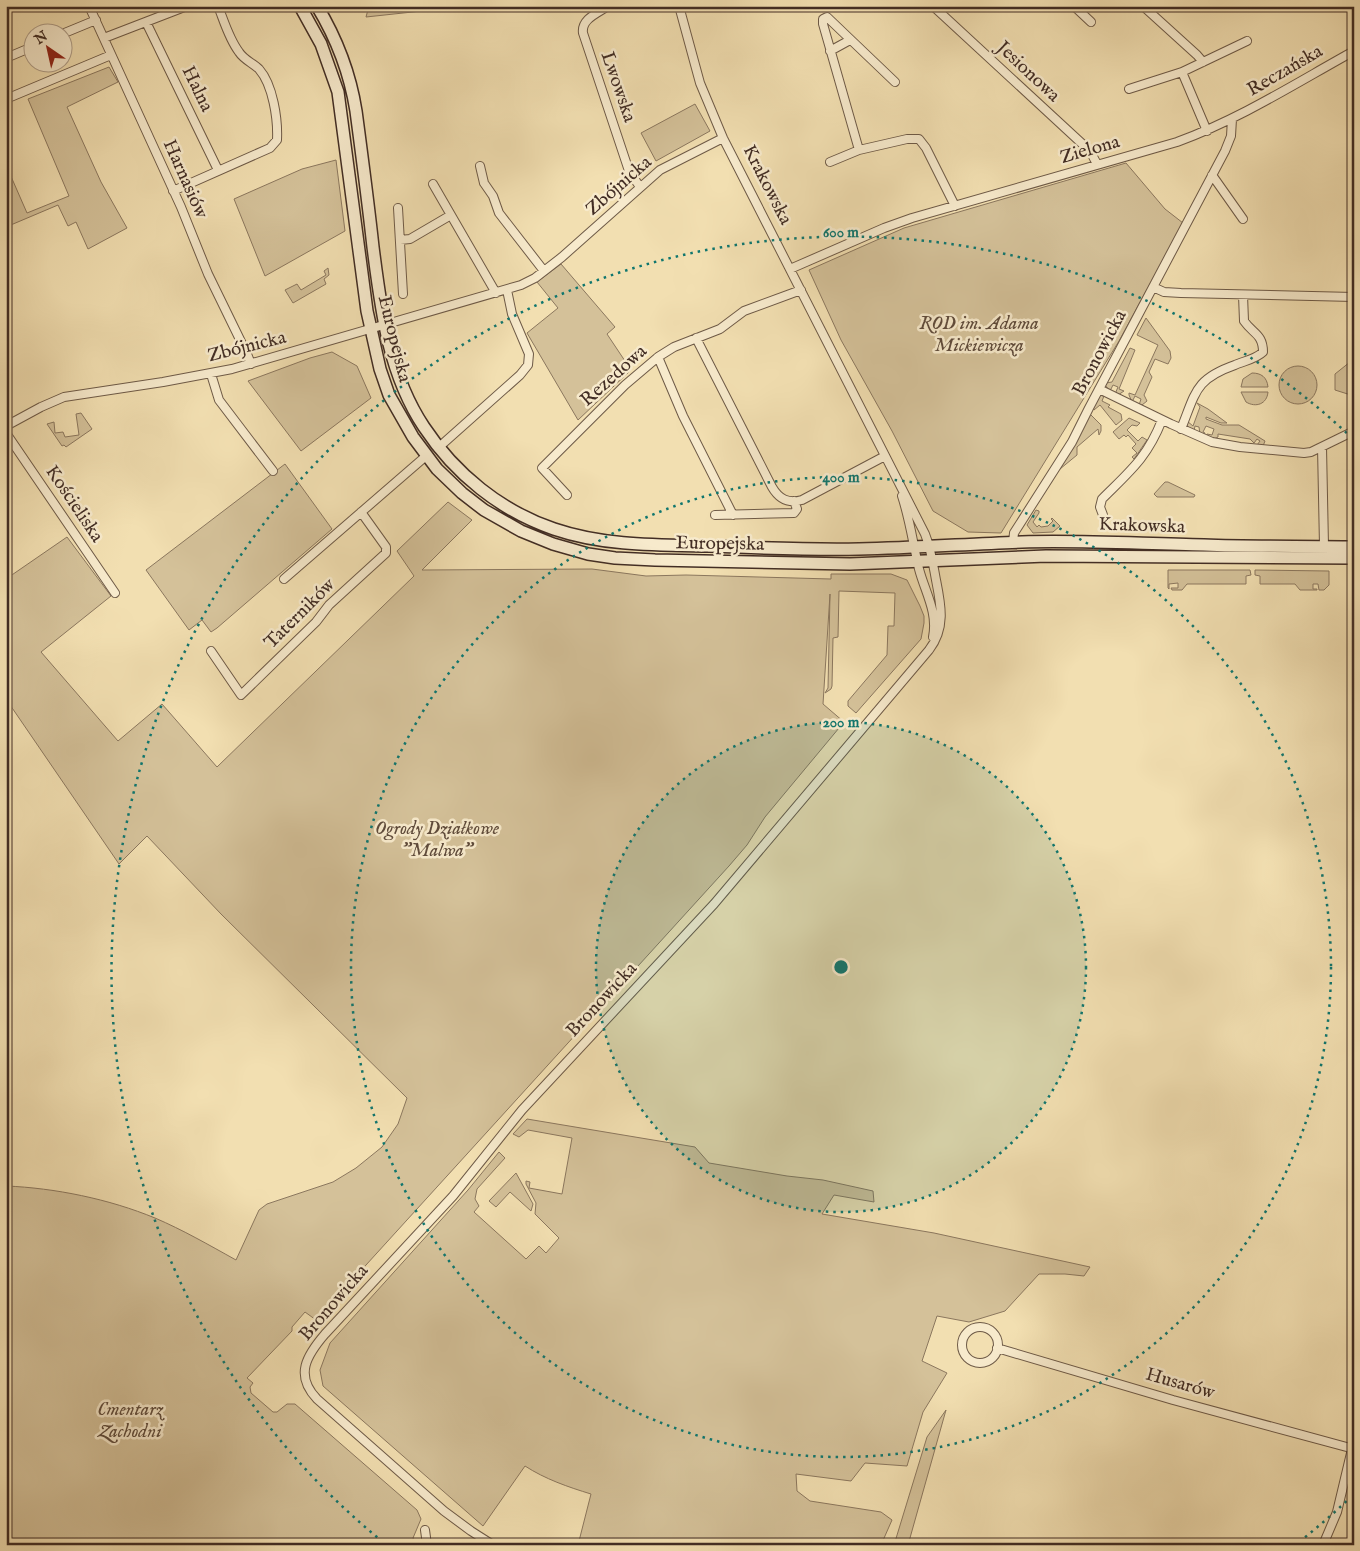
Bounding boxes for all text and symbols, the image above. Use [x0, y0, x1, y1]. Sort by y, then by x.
north arrow [22, 22, 72, 72]
text: N [30, 27, 51, 49]
street label: Jesionowa [990, 35, 1066, 108]
street label: Reczańska [1243, 39, 1328, 102]
street label: Lwowska [595, 48, 642, 126]
street label: Halna [176, 62, 219, 117]
street label: Zielona [1058, 130, 1123, 170]
street label: Harnasiów [157, 136, 213, 223]
street label: Krakowska [737, 141, 798, 230]
street label: Zbójnicka [581, 150, 658, 221]
text: 600 m [823, 223, 859, 242]
street label: Europejska [372, 293, 417, 386]
street label: Bronowicka [1067, 305, 1133, 400]
park label: ROD im. Adama Mickiewicza [919, 312, 1039, 358]
street label: Zbójnicka [205, 326, 289, 368]
street label: Rezedowa [576, 339, 653, 412]
street label: Kościeliska [39, 461, 109, 548]
text: 400 m [823, 468, 860, 487]
street label: Krakowska [1098, 512, 1186, 540]
street label: Europejska [675, 531, 765, 557]
street label: Taterników [259, 573, 341, 655]
text: 200 m [823, 713, 860, 732]
park label: Ogrody Działkowe "Malwa" [375, 817, 500, 863]
street label: Bronowicka [561, 957, 643, 1043]
centre of rings [832, 958, 850, 976]
street label: Bronowicka [294, 1259, 374, 1346]
street label: Husarów [1143, 1363, 1218, 1405]
park label: Cmentarz Zachodni [96, 1398, 165, 1444]

